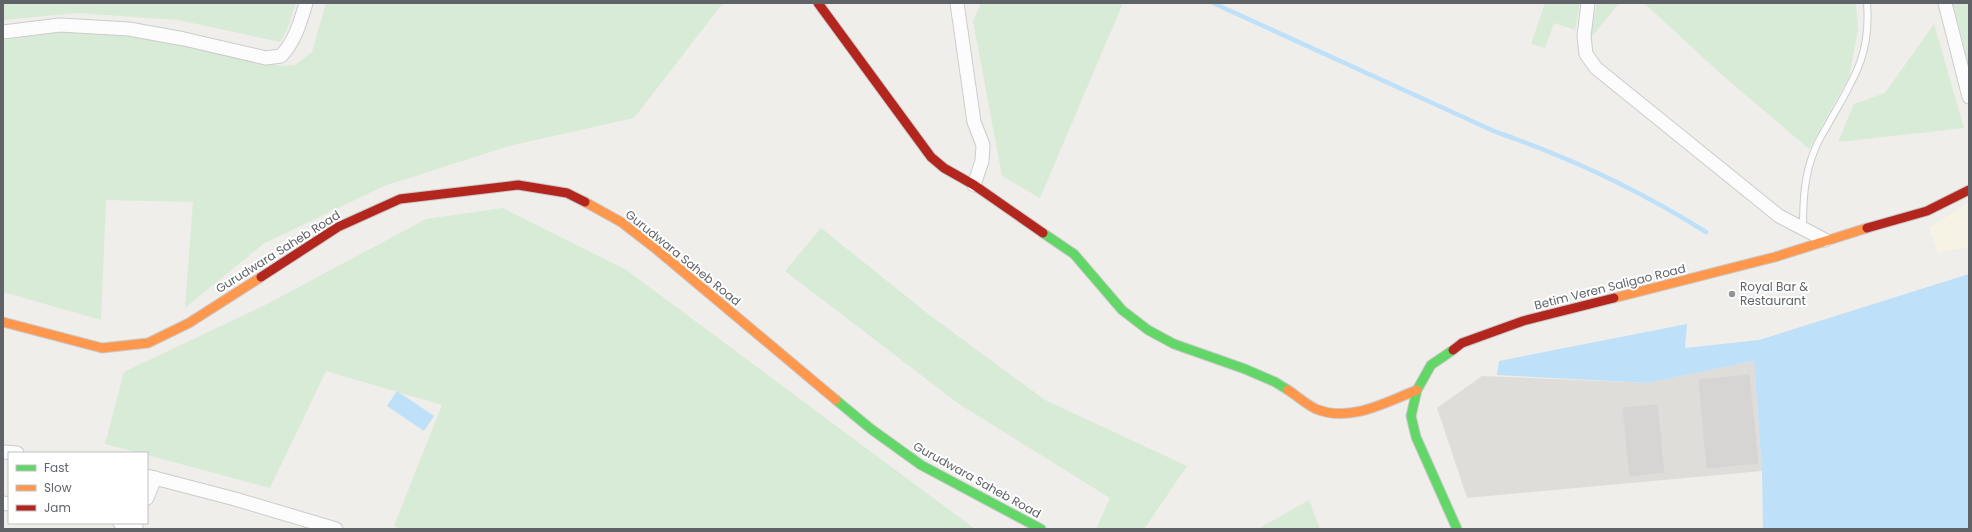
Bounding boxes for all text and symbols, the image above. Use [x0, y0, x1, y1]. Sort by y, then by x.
street label: Gurudwara Saheb Road [212, 206, 343, 297]
street label: Gurudwara Saheb Road [622, 206, 745, 309]
street label: Betim Veren Saligao Road [1532, 259, 1687, 314]
place label: Royal Bar & Restaurant [1740, 278, 1808, 309]
marker: Royal Bar & Restaurant [1727, 289, 1737, 299]
street label: Gurudwara Saheb Road [910, 437, 1044, 522]
legend [8, 452, 148, 524]
text: Fast [44, 459, 69, 476]
text: Slow [44, 479, 72, 496]
text: Jam [44, 499, 71, 516]

